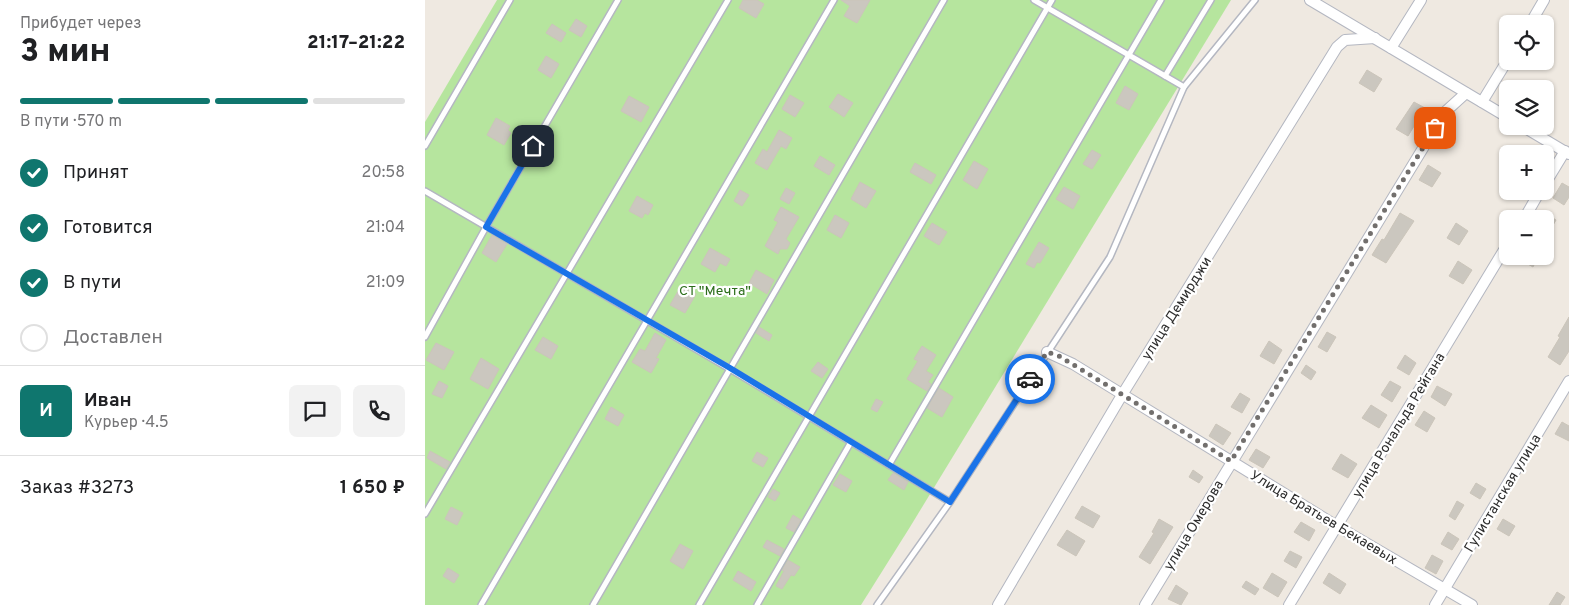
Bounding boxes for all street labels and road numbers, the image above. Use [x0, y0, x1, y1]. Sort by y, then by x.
street label: улица Демирджи [1139, 254, 1216, 364]
street label: улица Рональда Рейгана [1349, 350, 1449, 501]
street label: Гулистанская улица [1461, 432, 1545, 556]
street label: Улица Братьев Бекаевых [1247, 468, 1400, 569]
street label: улица Омерова [1161, 478, 1228, 574]

